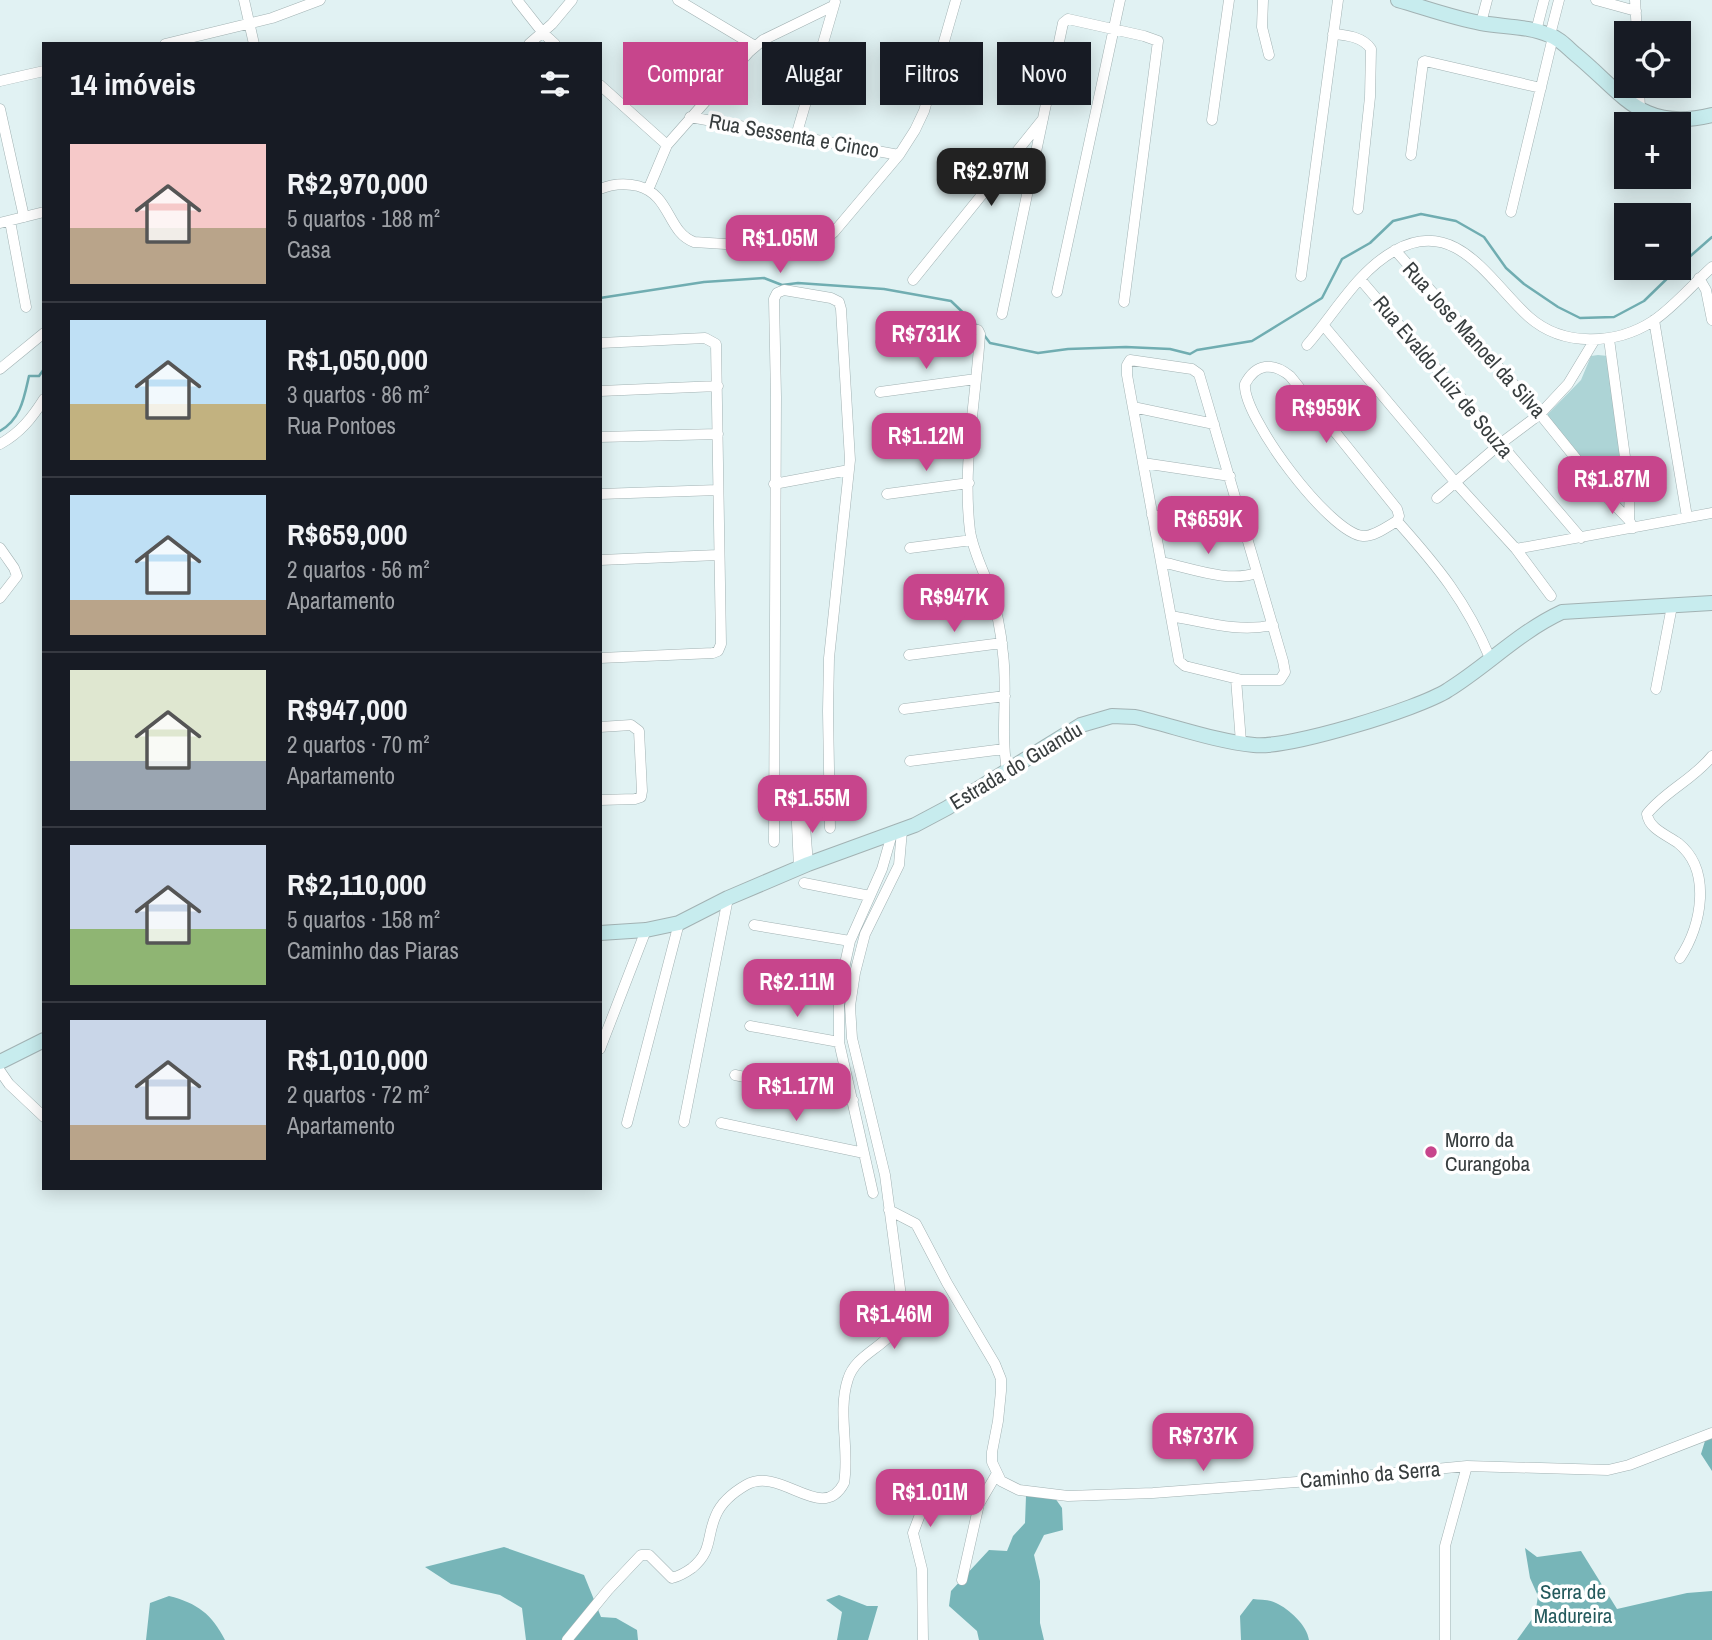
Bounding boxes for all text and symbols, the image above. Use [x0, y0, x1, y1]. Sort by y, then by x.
map controls [1614, 21, 1691, 280]
button: locate [1614, 21, 1691, 98]
chip: Comprar [623, 42, 748, 105]
chip: Alugar [762, 42, 866, 105]
chip: Filtros [880, 42, 983, 105]
chip: Novo [997, 42, 1091, 105]
text: 14 imóveis [70, 64, 196, 104]
icon: filters [536, 65, 574, 103]
street label: Rua Sessenta e Cinco [707, 106, 881, 165]
button: + [1614, 112, 1691, 189]
pin: R$2.97M [926, 148, 1056, 208]
text: R$2.97M [953, 155, 1029, 186]
text: R$2,970,000 [287, 163, 428, 203]
icon: home [126, 172, 210, 256]
text: 5 quartos · 188 m² [287, 203, 440, 234]
button: − [1614, 203, 1691, 280]
pin: R$1.05M [715, 216, 845, 275]
text: R$1.05M [742, 222, 818, 253]
text: Casa [287, 234, 331, 265]
street label: Rua Jose Manoel da Silva [1396, 255, 1553, 424]
street label: Rua Evaldo Luiz de Souza [1367, 289, 1520, 464]
pin: R$731K [869, 312, 983, 371]
text: R$731K [891, 318, 961, 349]
text: R$1,050,000 [287, 339, 428, 379]
icon: home [126, 348, 210, 432]
text: 3 quartos · 86 m² [287, 379, 430, 410]
pin: R$959K [1269, 386, 1383, 445]
text: R$959K [1291, 392, 1361, 423]
text: Rua Pontoes [287, 410, 396, 441]
pin: R$1.12M [861, 414, 991, 473]
text: R$1.12M [888, 420, 964, 451]
pin: R$1.87M [1547, 456, 1677, 516]
text: R$1.87M [1574, 463, 1650, 494]
pin: R$659K [1151, 496, 1265, 556]
text: R$659K [1173, 503, 1243, 534]
text: R$659,000 [287, 514, 407, 554]
icon: home [126, 523, 210, 607]
text: 2 quartos · 56 m² [287, 554, 430, 585]
pin: R$947K [897, 574, 1011, 634]
text: R$947K [919, 581, 989, 612]
text: Apartamento [287, 585, 395, 616]
text: R$947,000 [287, 689, 407, 729]
icon: home [126, 698, 210, 782]
street label: Estrada do Guandu [944, 715, 1087, 816]
text: 2 quartos · 70 m² [287, 729, 430, 760]
text: Apartamento [287, 760, 395, 791]
pin: R$1.55M [747, 776, 877, 835]
text: R$1.55M [774, 782, 850, 813]
text: R$2,110,000 [287, 864, 427, 904]
icon: home [126, 873, 210, 957]
text: 5 quartos · 158 m² [287, 904, 440, 935]
text: Caminho das Piaras [287, 935, 459, 966]
pin: R$2.11M [732, 960, 862, 1019]
text: R$2.11M [759, 966, 835, 997]
text: R$1,010,000 [287, 1039, 428, 1079]
icon: home [126, 1048, 210, 1132]
pin: R$1.17M [731, 1064, 861, 1123]
text: R$1.17M [758, 1070, 834, 1101]
text: 2 quartos · 72 m² [287, 1079, 430, 1110]
text: Apartamento [287, 1110, 395, 1141]
place label: Morro da Curangoba [1445, 1125, 1531, 1178]
marker: Morro da Curangoba [1423, 1144, 1439, 1160]
pin: R$1.46M [829, 1292, 959, 1351]
text: R$1.46M [856, 1298, 932, 1329]
pin: R$737K [1146, 1414, 1260, 1473]
text: R$737K [1168, 1420, 1238, 1451]
street label: Caminho da Serra [1299, 1454, 1442, 1495]
pin: R$1.01M [865, 1470, 995, 1529]
text: R$1.01M [892, 1476, 968, 1507]
park label: Serra de Madureira [1534, 1577, 1613, 1630]

